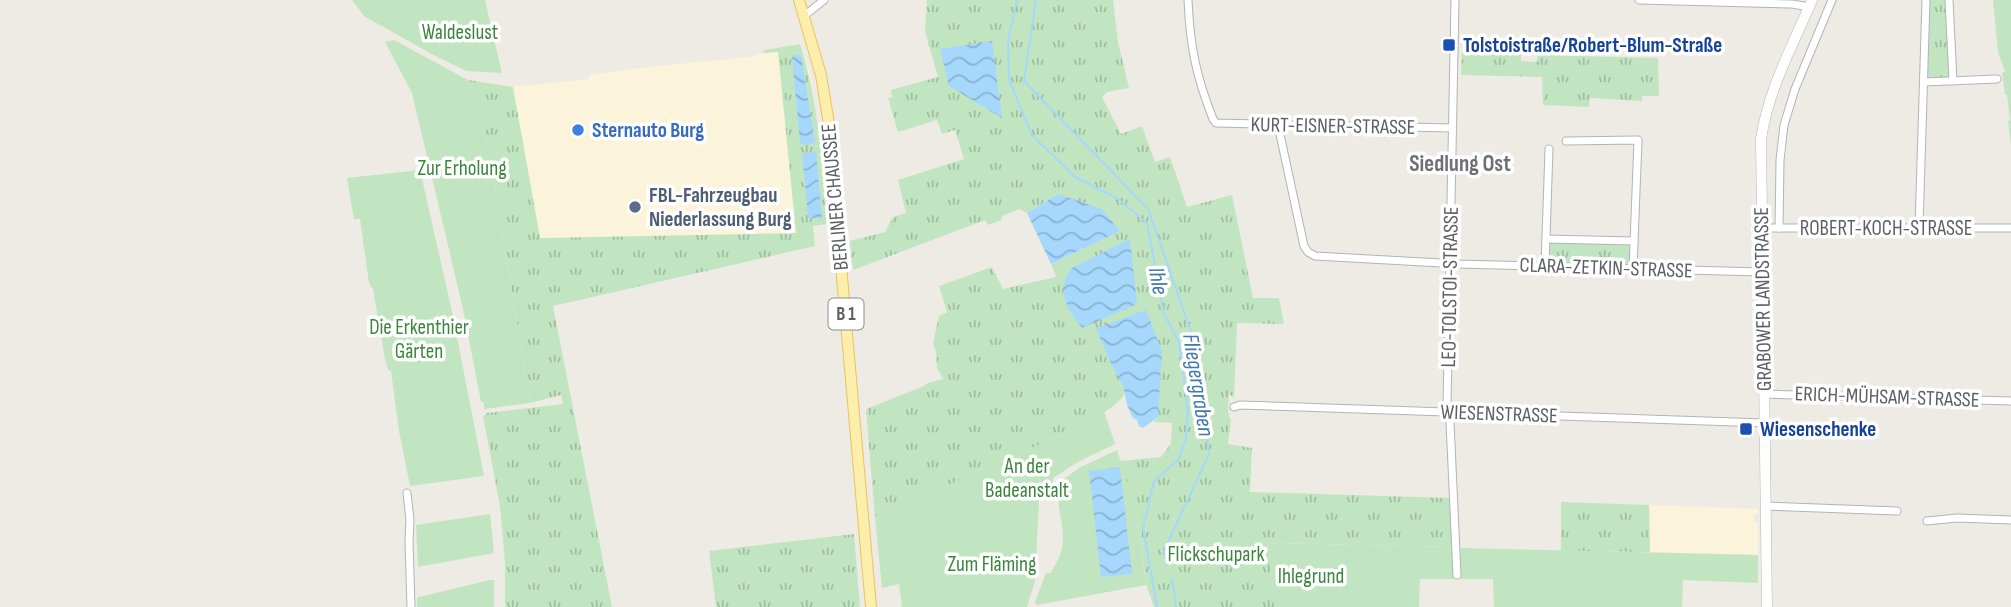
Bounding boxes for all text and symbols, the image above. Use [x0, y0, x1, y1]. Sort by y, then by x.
park label: Waldeslust [422, 20, 498, 45]
place label: Tolstoistraße/Robert-Blum-Straße [1463, 33, 1722, 58]
marker: Tolstoistraße/Robert-Blum-Straße [1441, 37, 1457, 53]
street label: KURT-EISNER-STRASSE [1250, 112, 1416, 140]
place label: Sternauto Burg [592, 118, 704, 143]
marker: Sternauto Burg [570, 122, 586, 138]
street label: BERLINER CHAUSSEE [816, 123, 854, 271]
district label: Siedlung Ost [1409, 150, 1511, 178]
park label: Zur Erholung [417, 156, 507, 181]
place label: FBL-Fahrzeugbau Niederlassung Burg [649, 183, 792, 232]
marker: FBL-Fahrzeugbau Niederlassung Burg [627, 199, 643, 215]
street label: LEO-TOLSTOI-STRASSE [1436, 206, 1464, 368]
street label: GRABOWER LANDSTRASSE [1749, 207, 1777, 391]
street label: ROBERT-KOCH-STRASSE [1800, 216, 1972, 241]
street label: CLARA-ZETKIN-STRASSE [1519, 252, 1693, 284]
water label: Ihle [1142, 265, 1174, 297]
road number: B 1 [828, 298, 864, 330]
park label: Die Erkenthier Gärten [369, 315, 469, 364]
water label: Fliegergraben [1176, 332, 1220, 439]
street label: ERICH-MÜHSAM-STRASSE [1794, 381, 1980, 413]
street label: WIESENSTRASSE [1440, 399, 1558, 429]
place label: Wiesenschenke [1760, 417, 1876, 442]
marker: Wiesenschenke [1738, 421, 1754, 437]
park label: An der Badeanstalt [985, 454, 1069, 503]
park label: Flickschupark [1168, 542, 1264, 567]
park label: Zum Fläming [948, 552, 1036, 577]
park label: Ihlegrund [1278, 564, 1344, 589]

